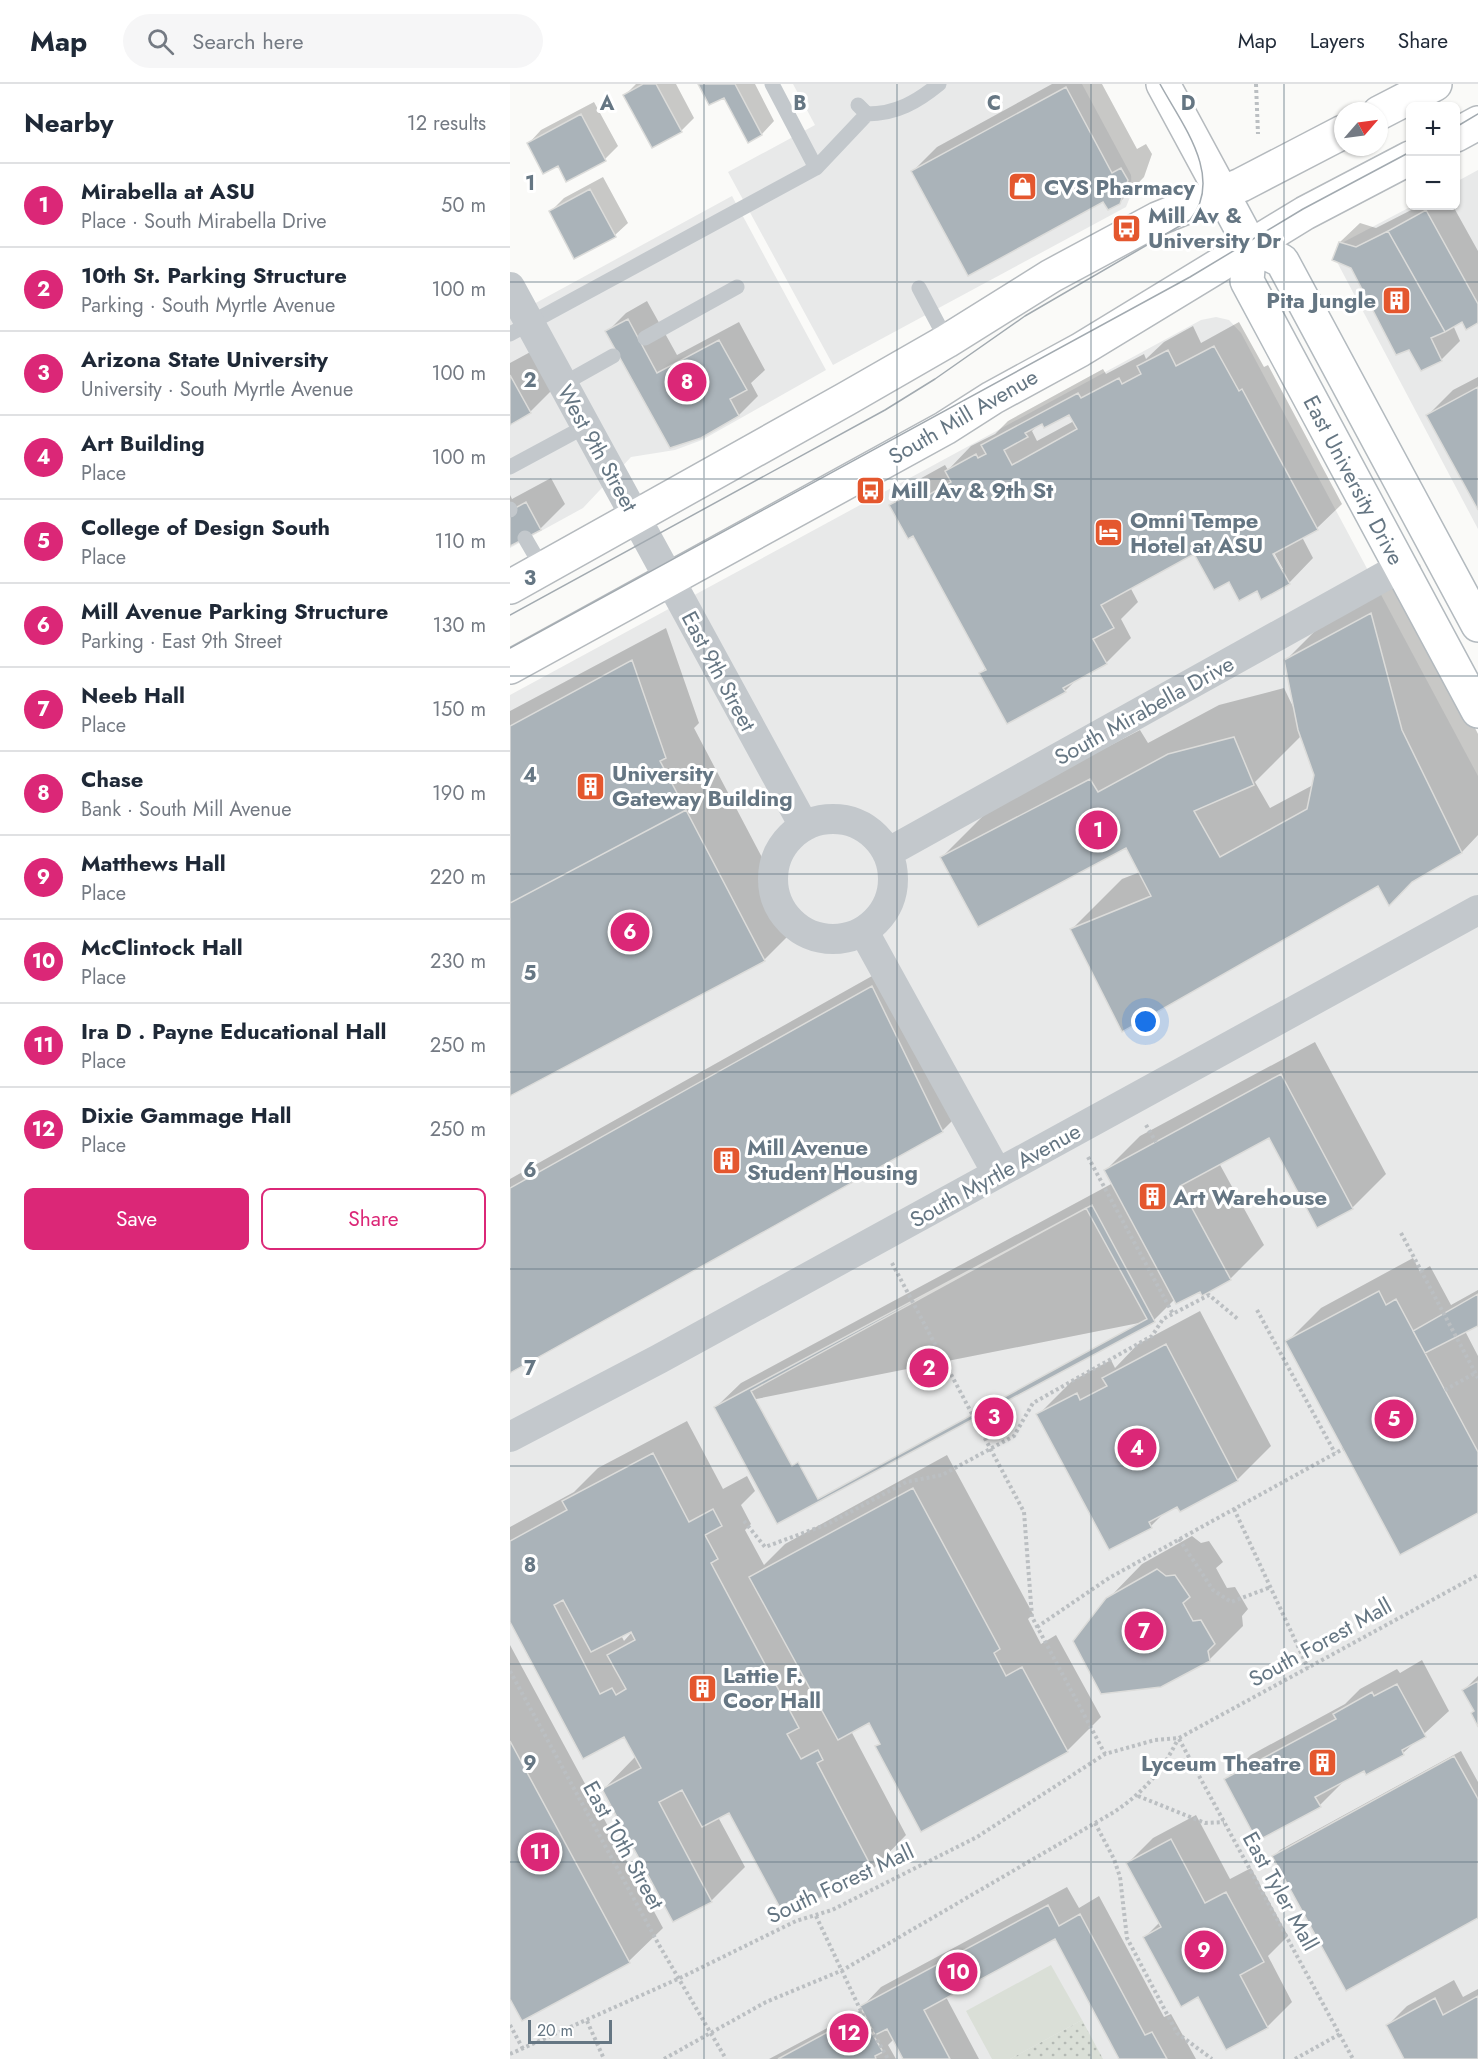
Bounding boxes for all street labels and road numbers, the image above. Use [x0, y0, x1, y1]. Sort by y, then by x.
street label: South Mill Avenue [882, 360, 1044, 472]
street label: West 9th Street [550, 379, 646, 518]
street label: East University Drive [1296, 390, 1412, 570]
street label: East 9th Street [674, 605, 764, 737]
street label: South Mirabella Drive [1048, 647, 1240, 773]
street label: South Myrtle Avenue [904, 1115, 1086, 1235]
street label: South Forest Mall [1243, 1589, 1397, 1695]
street label: East 10th Street [575, 1775, 673, 1916]
street label: East Tyler Mall [1235, 1826, 1327, 1956]
street label: South Forest Mall [761, 1835, 919, 1931]

